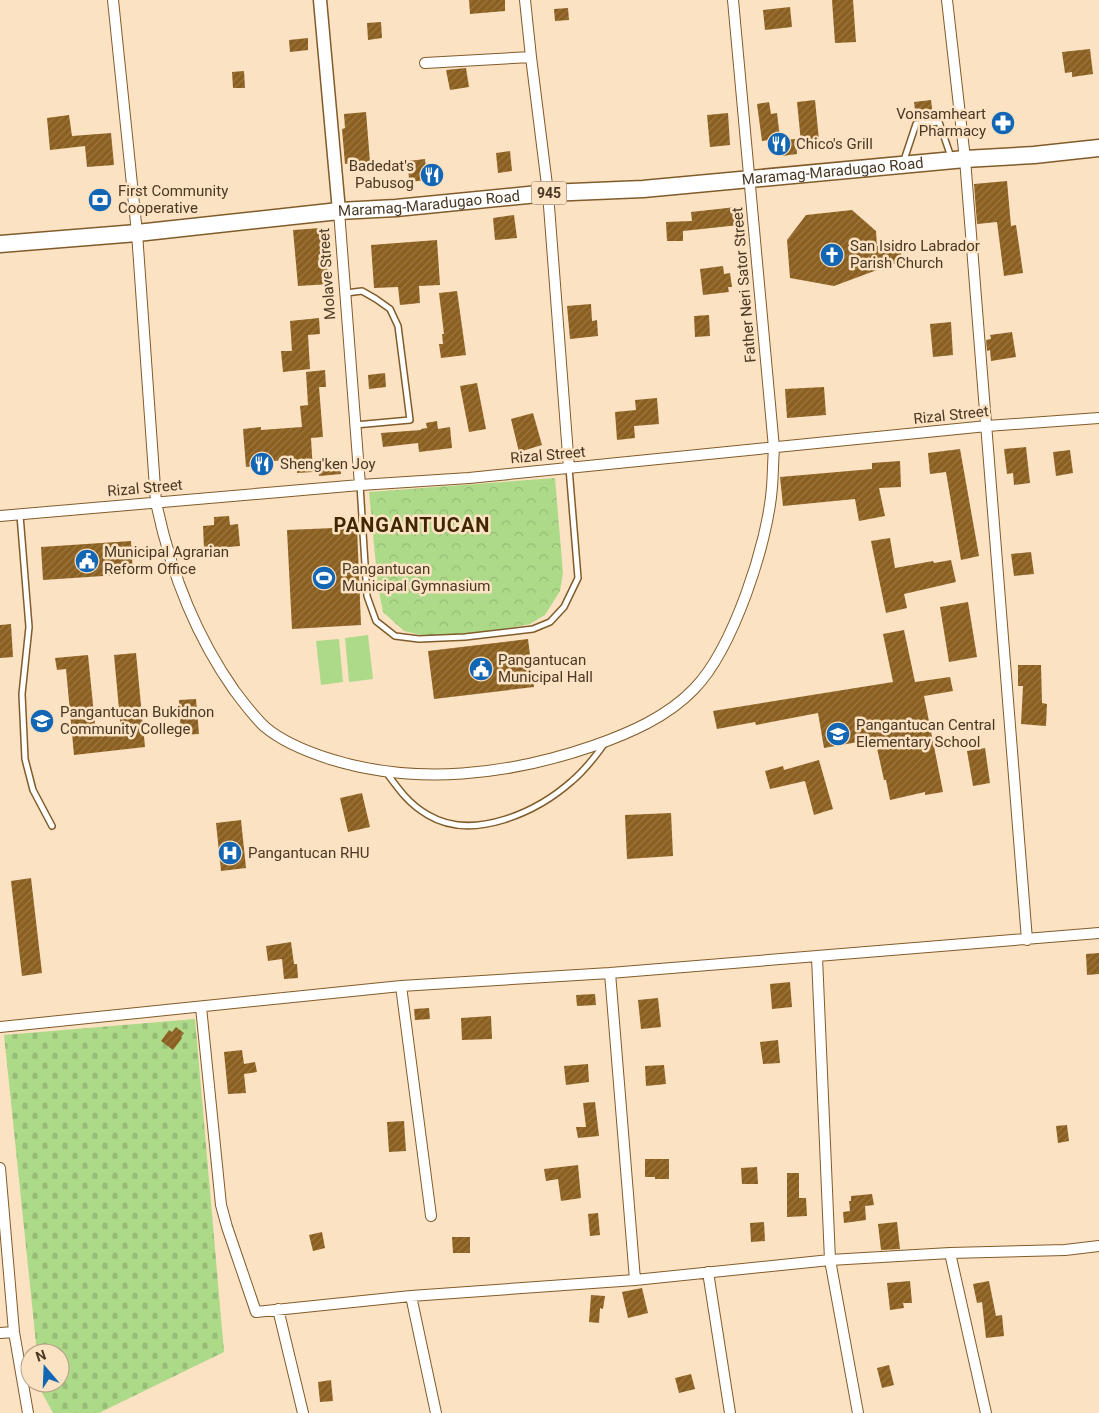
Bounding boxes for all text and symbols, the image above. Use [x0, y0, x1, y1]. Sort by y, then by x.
place label: Vonsamheart Pharmacy [896, 105, 986, 140]
pharmacy icon: Vonsamheart Pharmacy [990, 110, 1016, 136]
restaurant icon: Chico's Grill [766, 131, 792, 157]
place label: Chico's Grill [796, 135, 873, 153]
street label: Maramag-Maradugao Road [741, 154, 924, 189]
place label: Badedat's Pabusog [349, 157, 414, 192]
restaurant icon: Badedat's Pabusog [419, 162, 445, 188]
place label: First Community Cooperative [118, 182, 228, 217]
road number: 945 [532, 182, 566, 204]
bank icon: First Community Cooperative [87, 187, 113, 213]
street label: Maramag-Maradugao Road [338, 187, 521, 220]
street label: Father Neri Sator Street [728, 206, 760, 363]
street label: Molave Street [315, 228, 339, 320]
place label: San Isidro Labrador Parish Church [850, 237, 980, 272]
church icon: San Isidro Labrador Parish Church [819, 242, 845, 268]
street label: Rizal Street [913, 402, 990, 428]
street label: Rizal Street [510, 443, 586, 467]
restaurant icon: Sheng'ken Joy [249, 451, 275, 477]
place label: Sheng'ken Joy [280, 455, 376, 473]
street label: Rizal Street [107, 476, 183, 500]
district label: PANGANTUCAN [334, 513, 490, 537]
place label: Municipal Agrarian Reform Office [104, 543, 229, 578]
public building icon: Municipal Agrarian Reform Office [74, 548, 100, 574]
place label: Pangantucan Municipal Gymnasium [342, 560, 490, 595]
sports icon: Pangantucan Municipal Gymnasium [311, 565, 337, 591]
place label: Pangantucan Municipal Hall [498, 651, 593, 686]
public building icon: Pangantucan Municipal Hall [468, 656, 494, 682]
place label: Pangantucan Bukidnon Community College [60, 703, 214, 738]
school or university icon: Pangantucan Bukidnon Community College [29, 708, 55, 734]
place label: Pangantucan Central Elementary School [856, 716, 995, 751]
school or university icon: Pangantucan Central Elementary School [825, 721, 851, 747]
hospital icon: Pangantucan RHU [217, 840, 243, 866]
place label: Pangantucan RHU [248, 844, 370, 862]
north arrow [20, 1343, 70, 1393]
text: N [33, 1347, 48, 1365]

